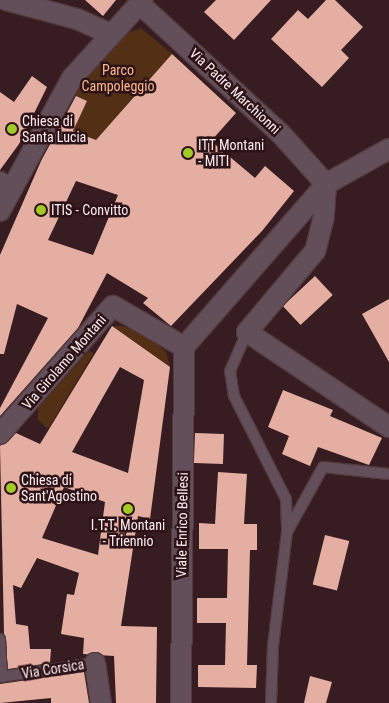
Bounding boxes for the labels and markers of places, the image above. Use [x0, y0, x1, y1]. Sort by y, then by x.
place label: Chiesa di Santa Lucia [22, 113, 86, 146]
marker: Chiesa di Santa Lucia [6, 123, 18, 135]
place label: ITT Montani - MITI [198, 137, 264, 170]
marker: ITT Montani - MITI [182, 147, 194, 159]
place label: ITIS - Convitto [51, 202, 128, 218]
marker: ITIS - Convitto [35, 204, 47, 216]
place label: Chiesa di Sant'Agostino [21, 472, 97, 504]
marker: Chiesa di Sant'Agostino [5, 482, 17, 494]
marker: I.T.T. Montani - Triennio [122, 503, 134, 515]
place label: I.T.T. Montani - Triennio [91, 517, 165, 550]

